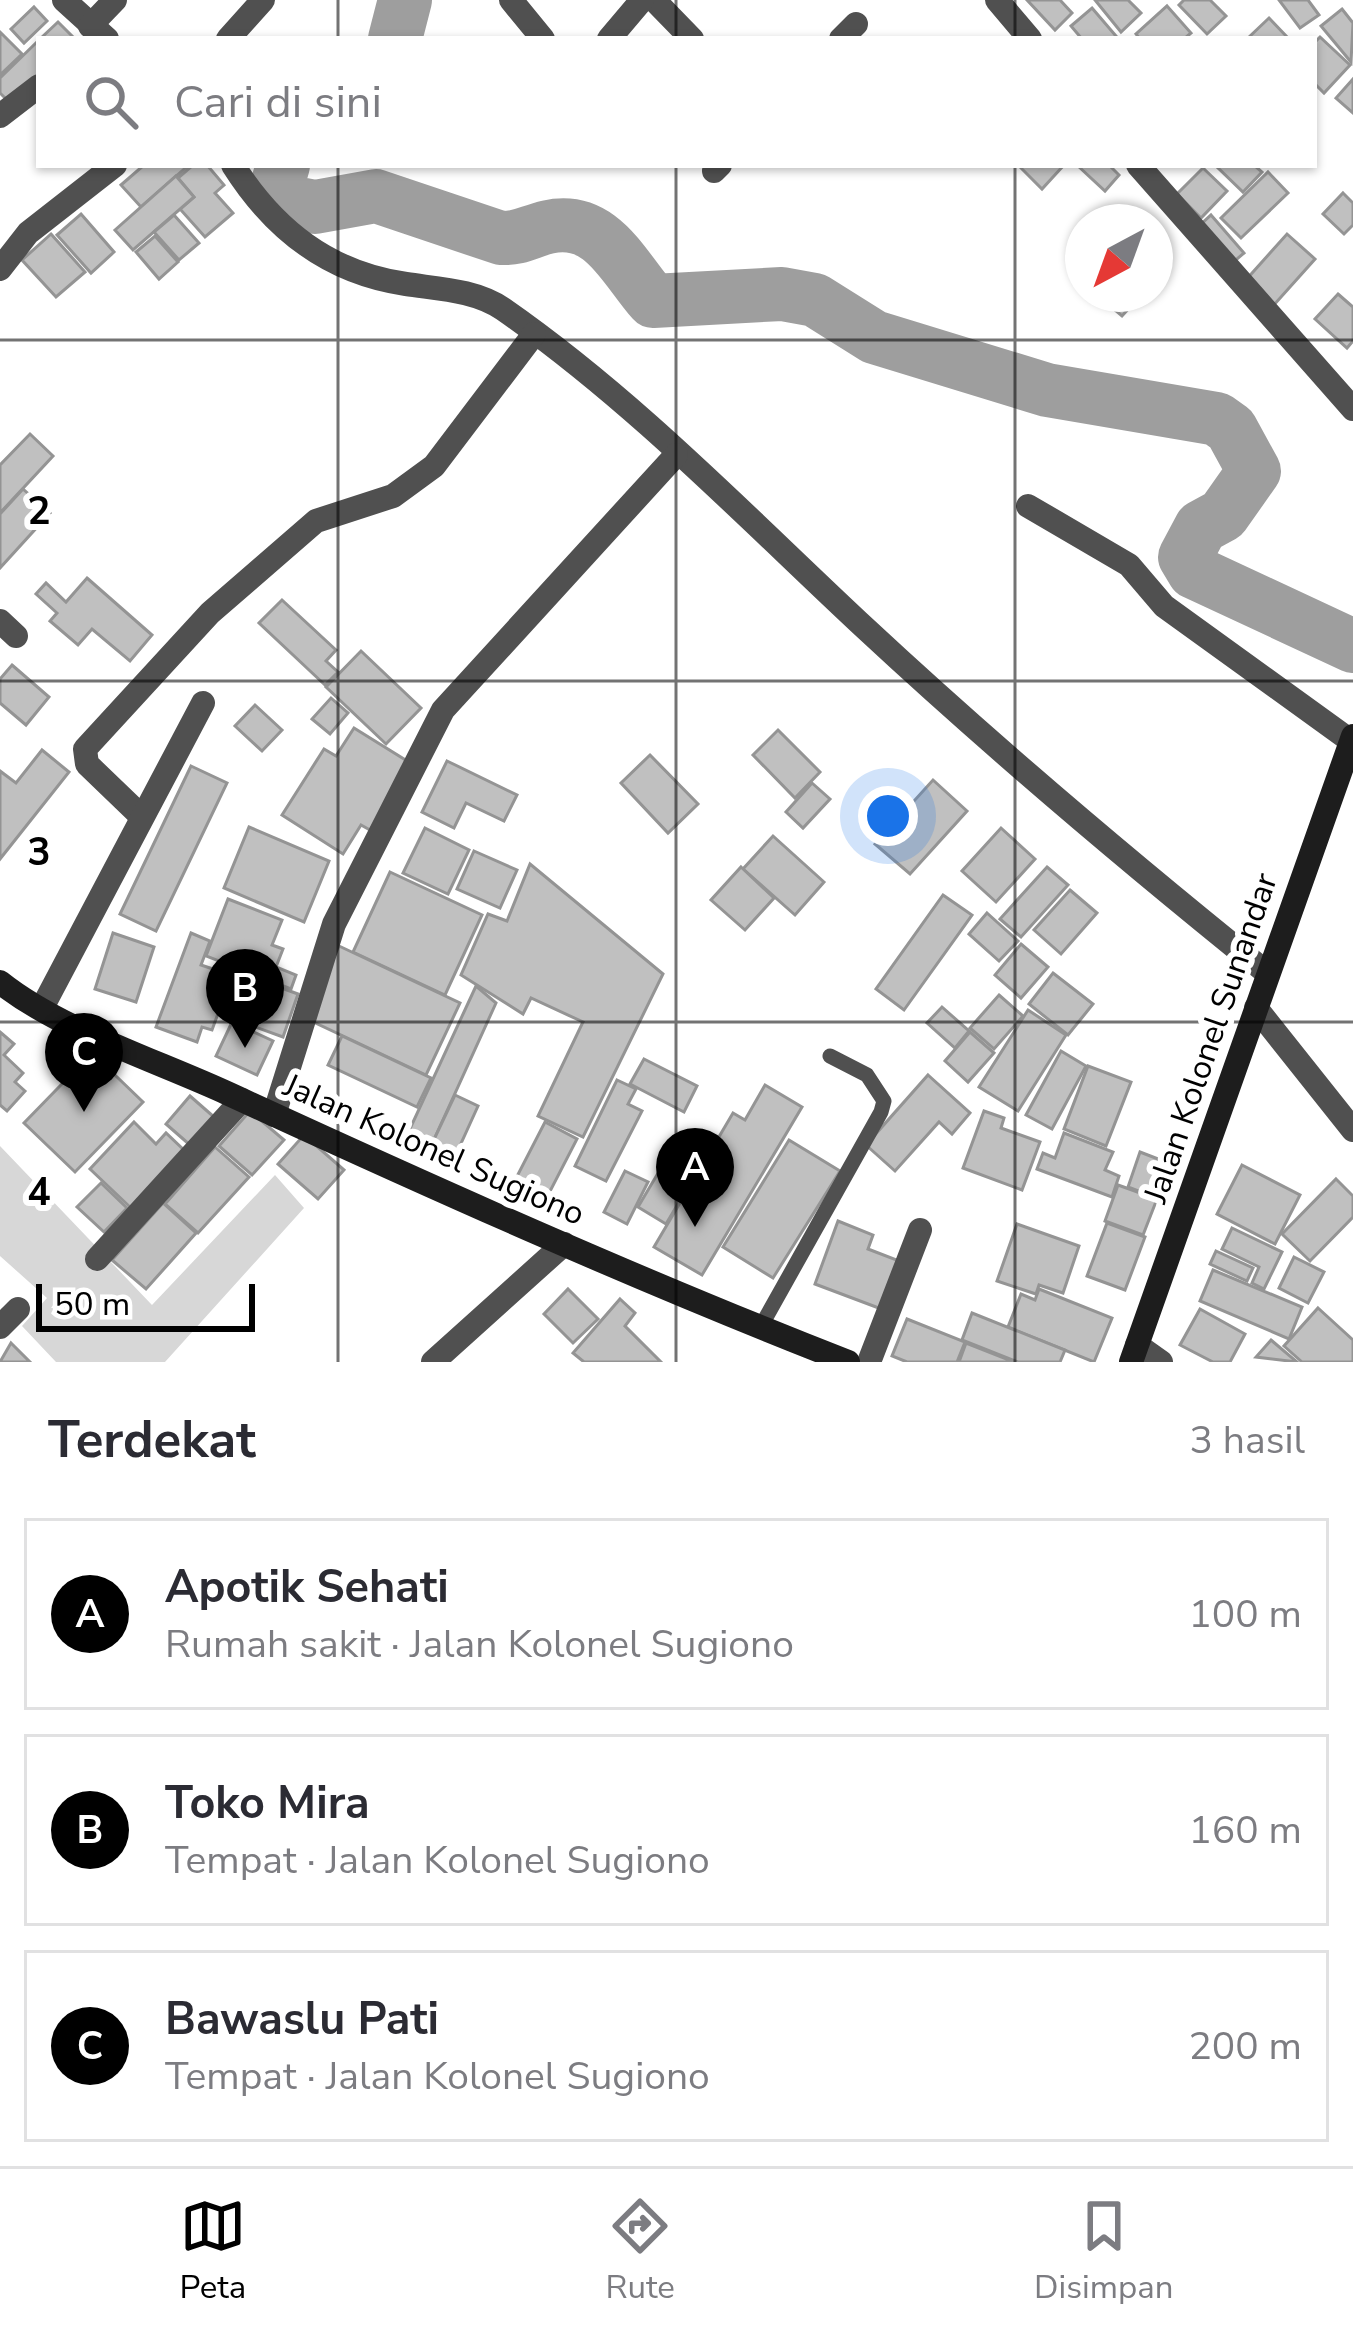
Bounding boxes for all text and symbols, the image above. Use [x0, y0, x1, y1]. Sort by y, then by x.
search box [36, 36, 1317, 168]
icon: search [78, 69, 144, 135]
text: Cari di sini [174, 72, 382, 133]
north arrow [1065, 204, 1173, 312]
text: 2 [27, 485, 51, 538]
your location [858, 786, 918, 846]
text: 3 [27, 826, 51, 879]
street label: Jalan Kolonel Sunandar [1133, 867, 1289, 1210]
pin: B [206, 949, 284, 1048]
pin: C [45, 1013, 123, 1112]
street label: Jalan Kolonel Sugiono [275, 1063, 592, 1237]
pin: A [656, 1128, 734, 1227]
text: 4 [27, 1166, 51, 1219]
scale bar [36, 1278, 255, 1331]
text: 50 m [54, 1282, 130, 1327]
text: Terdekat [48, 1405, 256, 1475]
text: 3 hasil [1189, 1414, 1305, 1467]
text: Apotik Sehati [165, 1557, 449, 1618]
text: A [75, 1588, 105, 1641]
text: 100 m [1188, 1588, 1302, 1641]
text: Rumah sakit · Jalan Kolonel Sugiono [165, 1618, 794, 1671]
text: Toko Mira [165, 1773, 370, 1834]
text: B [77, 1804, 103, 1857]
text: 160 m [1188, 1804, 1302, 1857]
text: Tempat · Jalan Kolonel Sugiono [165, 1834, 710, 1887]
text: Bawaslu Pati [165, 1989, 439, 2050]
text: C [77, 2020, 103, 2073]
text: 200 m [1188, 2020, 1302, 2073]
text: Tempat · Jalan Kolonel Sugiono [165, 2050, 710, 2103]
tab: Peta [180, 2193, 246, 2310]
tab: Rute [605, 2193, 675, 2310]
tab: Disimpan [1034, 2193, 1173, 2310]

